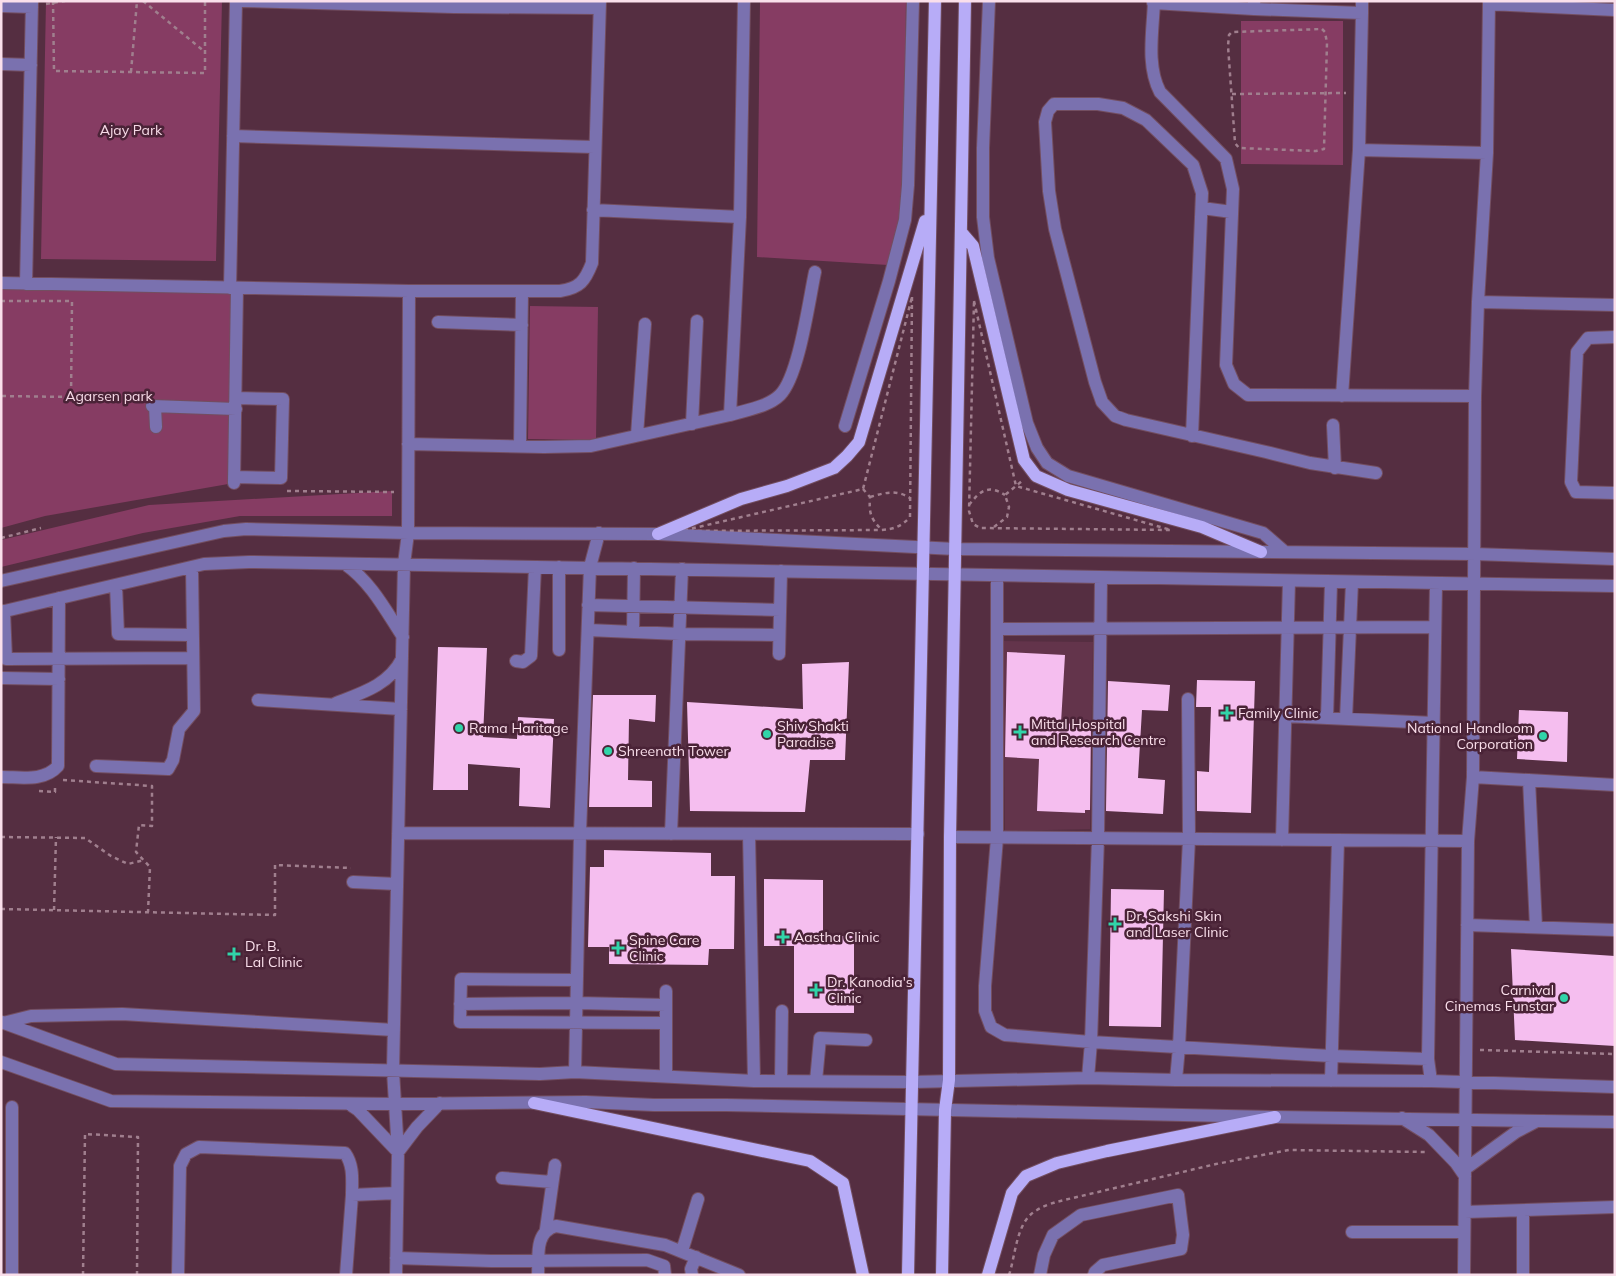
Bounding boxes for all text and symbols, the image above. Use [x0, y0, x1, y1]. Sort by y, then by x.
park label: Ajay Park [100, 121, 163, 139]
park label: Agarsen park [65, 387, 154, 405]
place label: Family Clinic [1238, 704, 1319, 722]
marker: Family Clinic [1220, 706, 1234, 720]
place label: Mittal Hospital and Research Centre [1031, 715, 1166, 749]
place label: Shiv Shakti Paradise [777, 717, 849, 751]
place label: Rama Haritage [469, 719, 568, 737]
place label: National Handloom Corporation [1407, 719, 1533, 753]
marker: Rama Haritage [453, 722, 465, 734]
marker: Mittal Hospital and Research Centre [1013, 725, 1027, 739]
marker: Shiv Shakti Paradise [761, 728, 773, 740]
marker: National Handloom Corporation [1537, 730, 1549, 742]
place label: Shreenath Tower [618, 742, 729, 760]
marker: Shreenath Tower [602, 745, 614, 757]
place label: Dr. Sakshi Skin and Laser Clinic [1126, 907, 1229, 941]
marker: Dr. Sakshi Skin and Laser Clinic [1108, 917, 1122, 931]
place label: Aastha Clinic [794, 928, 879, 946]
marker: Aastha Clinic [776, 930, 790, 944]
place label: Spine Care Clinic [629, 931, 699, 965]
place label: Dr. B. Lal Clinic [245, 937, 303, 971]
marker: Spine Care Clinic [611, 941, 625, 955]
marker: Dr. B. Lal Clinic [227, 947, 241, 961]
place label: Dr. Kanodia's Clinic [827, 973, 913, 1007]
place label: Carnival Cinemas Funstar [1445, 981, 1555, 1015]
marker: Dr. Kanodia's Clinic [809, 983, 823, 997]
marker: Carnival Cinemas Funstar [1558, 992, 1570, 1004]

